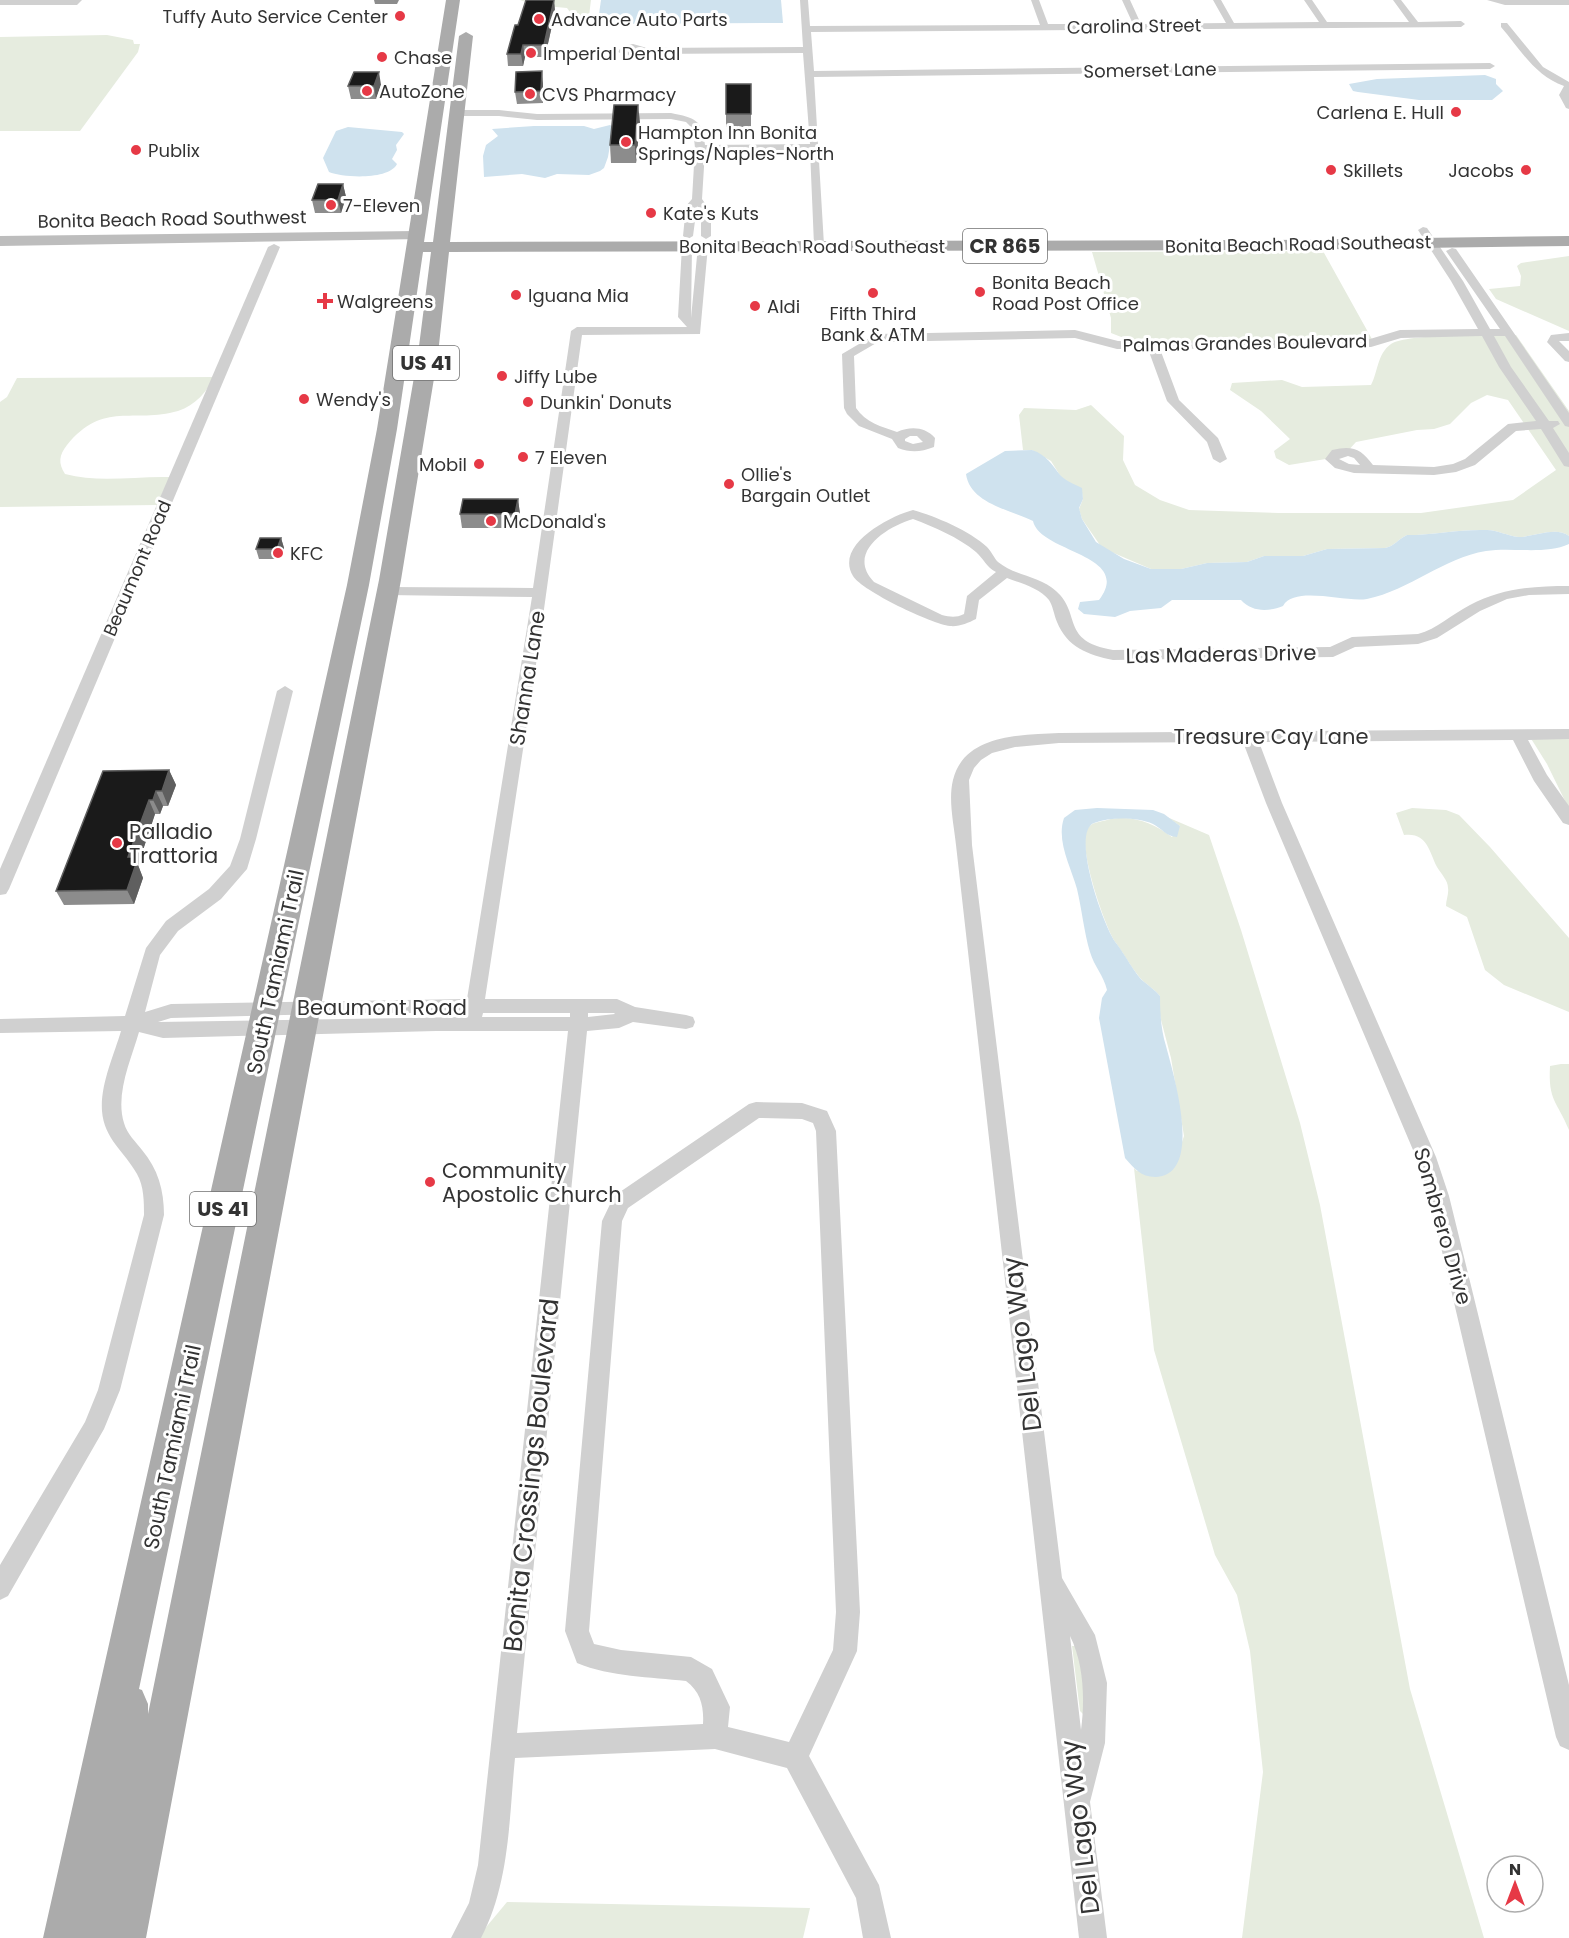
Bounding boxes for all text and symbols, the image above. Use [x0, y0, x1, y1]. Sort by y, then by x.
place label: Tuffy Auto Service Center [163, 4, 388, 29]
place label: Advance Auto Parts [551, 7, 728, 32]
marker: Tuffy Auto Service Center [393, 9, 407, 23]
marker: Advance Auto Parts [532, 12, 546, 26]
street label: Carolina Street [1067, 12, 1201, 40]
place label: Imperial Dental [543, 41, 680, 66]
place label: Chase [394, 45, 452, 70]
marker: Imperial Dental [524, 46, 538, 60]
marker: Chase [375, 50, 389, 64]
street label: Somerset Lane [1083, 56, 1217, 84]
place label: AutoZone [379, 79, 465, 104]
place label: CVS Pharmacy [542, 82, 676, 107]
marker: AutoZone [360, 84, 374, 98]
marker: CVS Pharmacy [523, 87, 537, 101]
place label: Carlena E. Hull [1316, 100, 1444, 125]
marker: Carlena E. Hull [1449, 105, 1463, 119]
place label: Hampton Inn Bonita Springs/Naples-North [638, 120, 834, 166]
marker: Hampton Inn Bonita Springs/Naples-North [619, 135, 633, 149]
place label: Publix [148, 138, 200, 163]
marker: Publix [129, 143, 143, 157]
place label: Skillets [1343, 158, 1403, 183]
place label: Jacobs [1448, 158, 1514, 183]
marker: Skillets [1324, 163, 1338, 177]
marker: Jacobs [1519, 163, 1533, 177]
place label: 7-Eleven [343, 193, 420, 218]
marker: 7-Eleven [324, 198, 338, 212]
place label: Kate's Kuts [663, 201, 759, 226]
street label: Bonita Beach Road Southwest [37, 204, 307, 234]
marker: Kate's Kuts [644, 206, 658, 220]
road number: CR 865 [963, 229, 1047, 263]
street label: Bonita Beach Road Southeast [1165, 229, 1431, 259]
street label: Bonita Beach Road Southeast [679, 234, 945, 259]
place label: Bonita Beach Road Post Office [992, 270, 1139, 316]
place label: Iguana Mia [528, 283, 629, 308]
marker: Bonita Beach Road Post Office [973, 285, 987, 299]
marker: Fifth Third Bank & ATM [866, 286, 880, 300]
marker: Iguana Mia [509, 288, 523, 302]
place label: Walgreens [337, 289, 433, 314]
marker: Walgreens [318, 294, 332, 308]
place label: Aldi [767, 294, 800, 319]
marker: Aldi [748, 299, 762, 313]
place label: Fifth Third Bank & ATM [821, 301, 925, 347]
street label: Palmas Grandes Boulevard [1122, 328, 1368, 358]
road number: US 41 [393, 346, 459, 380]
place label: Jiffy Lube [514, 364, 597, 389]
marker: Jiffy Lube [495, 369, 509, 383]
place label: Wendy's [316, 387, 391, 412]
place label: Dunkin' Donuts [540, 390, 672, 415]
marker: Wendy's [297, 392, 311, 406]
marker: Dunkin' Donuts [521, 395, 535, 409]
place label: 7 Eleven [535, 445, 607, 470]
marker: 7 Eleven [516, 450, 530, 464]
place label: Mobil [419, 452, 467, 477]
marker: Mobil [472, 457, 486, 471]
place label: Ollie's Bargain Outlet [741, 462, 870, 508]
marker: Ollie's Bargain Outlet [722, 477, 736, 491]
street label: Beaumont Road [97, 496, 177, 640]
place label: McDonald's [503, 509, 606, 534]
marker: McDonald's [484, 514, 498, 528]
place label: KFC [290, 541, 324, 566]
marker: KFC [271, 546, 285, 560]
street label: Shanna Lane [502, 608, 552, 748]
street label: Las Maderas Drive [1125, 638, 1317, 670]
street label: Treasure Cay Lane [1174, 722, 1368, 751]
place label: Palladio Trattoria [129, 817, 218, 870]
marker: Palladio Trattoria [110, 836, 124, 850]
street label: South Tamiami Trail [239, 867, 311, 1077]
street label: Beaumont Road [297, 993, 467, 1022]
street label: Sombrero Drive [1407, 1144, 1479, 1308]
place label: Community Apostolic Church [442, 1156, 622, 1209]
marker: Community Apostolic Church [423, 1175, 437, 1189]
road number: US 41 [190, 1192, 256, 1226]
street label: Del Lago Way [993, 1254, 1051, 1433]
street label: Bonita Crossings Boulevard [495, 1296, 567, 1654]
street label: South Tamiami Trail [136, 1342, 208, 1552]
street label: Del Lago Way [1051, 1737, 1109, 1916]
north arrow [1485, 1854, 1545, 1914]
text: N [1509, 1858, 1521, 1881]

